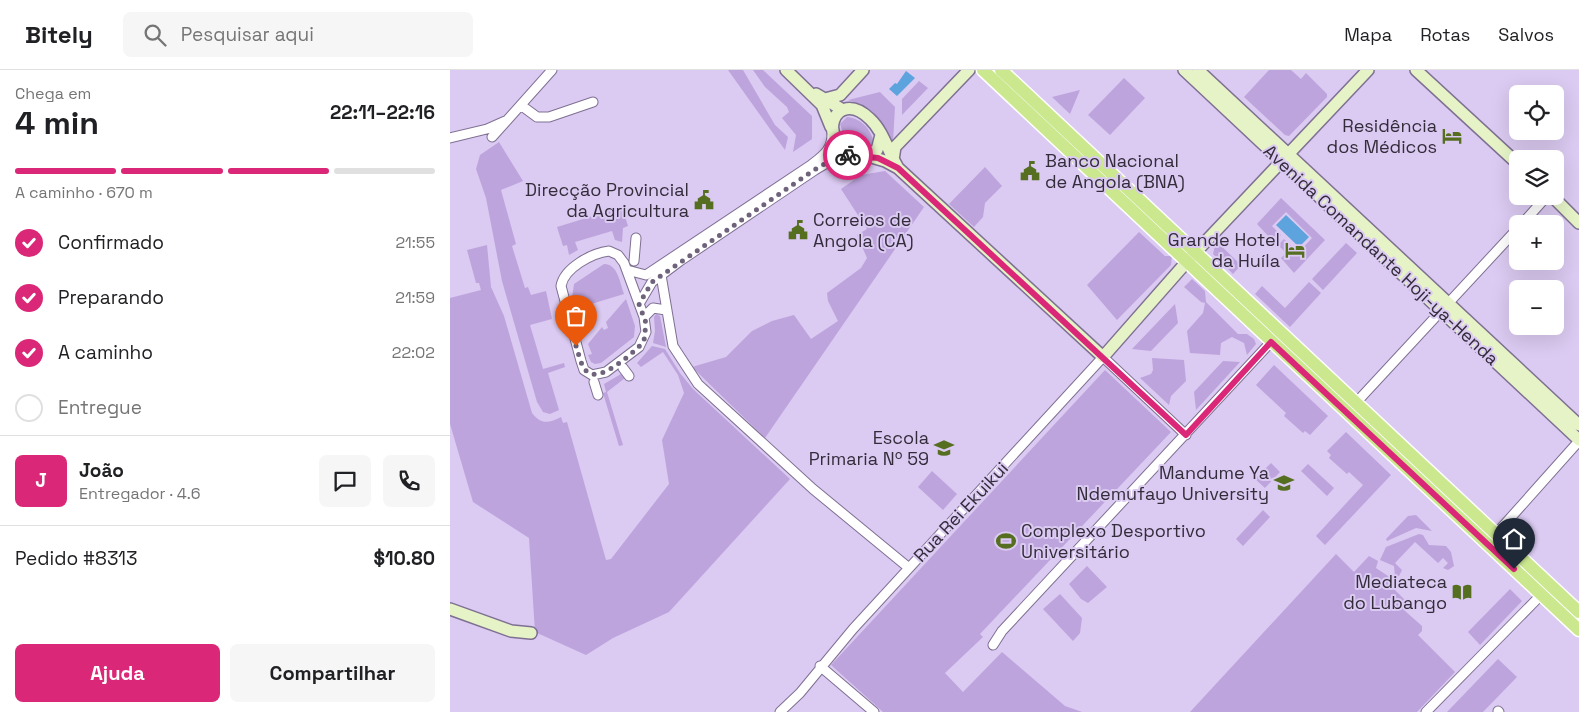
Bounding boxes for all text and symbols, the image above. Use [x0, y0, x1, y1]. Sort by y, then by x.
search box [123, 12, 473, 57]
text: Bitely [25, 19, 93, 50]
icon: search [141, 21, 169, 49]
text: Pesquisar aqui [181, 22, 314, 47]
text: Mapa [1344, 23, 1392, 46]
text: Rotas [1420, 23, 1470, 46]
text: Salvos [1498, 23, 1554, 46]
text: Chega em [15, 83, 91, 104]
map controls [1509, 85, 1564, 335]
button: locate [1509, 85, 1564, 140]
text: 22:11–22:16 [330, 100, 435, 125]
text: 4 min [15, 103, 99, 143]
place label: Residência dos Médicos [1327, 114, 1437, 158]
hotel icon: Residência dos Médicos [1441, 125, 1463, 147]
courier [823, 130, 873, 180]
street label: Avenida Comandante Hoji-ya-Henda [1259, 139, 1504, 370]
icon: bike [834, 141, 862, 169]
place label: Banco Nacional de Angola (BNA) [1045, 149, 1185, 193]
button: layers [1509, 150, 1564, 205]
public building icon: Banco Nacional de Angola (BNA) [1019, 160, 1041, 182]
place label: Direcção Provincial da Agricultura [525, 178, 689, 222]
text: A caminho · 670 m [15, 182, 153, 203]
public building icon: Direcção Provincial da Agricultura [693, 189, 715, 211]
place label: Correios de Angola (CA) [813, 208, 913, 252]
button: + [1509, 215, 1564, 270]
public building icon: Correios de Angola (CA) [787, 219, 809, 241]
place label: Grande Hotel da Huíla [1168, 228, 1280, 272]
icon: check [15, 229, 43, 257]
text: Confirmado [58, 230, 164, 255]
text: 21:55 [395, 232, 435, 253]
hotel icon: Grande Hotel da Huíla [1284, 239, 1306, 261]
button: − [1509, 280, 1564, 335]
icon: check [15, 284, 43, 312]
text: Preparando [58, 285, 164, 310]
text: 21:59 [395, 287, 435, 308]
pin [555, 295, 597, 346]
icon: bag [562, 302, 590, 330]
icon: check [15, 339, 43, 367]
text: A caminho [58, 340, 153, 365]
text: 22:02 [392, 342, 435, 363]
text: Entregue [58, 395, 142, 420]
place label: Escola Primaria Nº 59 [809, 426, 929, 470]
school or university icon: Escola Primaria Nº 59 [933, 437, 955, 459]
button: chat [319, 455, 371, 507]
button: phone [383, 455, 435, 507]
street label: Rua Rei Ekuikui [908, 457, 1013, 567]
text: João [79, 458, 124, 483]
place label: Mandume Ya Ndemufayo University [1077, 461, 1269, 505]
text: J [35, 468, 47, 493]
school or university icon: Mandume Ya Ndemufayo University [1273, 472, 1295, 494]
text: Entregador · 4.6 [79, 483, 201, 504]
pin [1493, 518, 1535, 569]
place label: Complexo Desportivo Universitário [1021, 519, 1206, 563]
icon: home [1500, 525, 1528, 553]
sports icon: Complexo Desportivo Universitário [995, 530, 1017, 552]
text: Pedido #8313 [15, 546, 138, 571]
text: $10.80 [373, 546, 435, 571]
place label: Mediateca do Lubango [1343, 570, 1447, 614]
library icon: Mediateca do Lubango [1451, 581, 1473, 603]
button: Ajuda [15, 644, 220, 702]
button: Compartilhar [230, 644, 435, 702]

